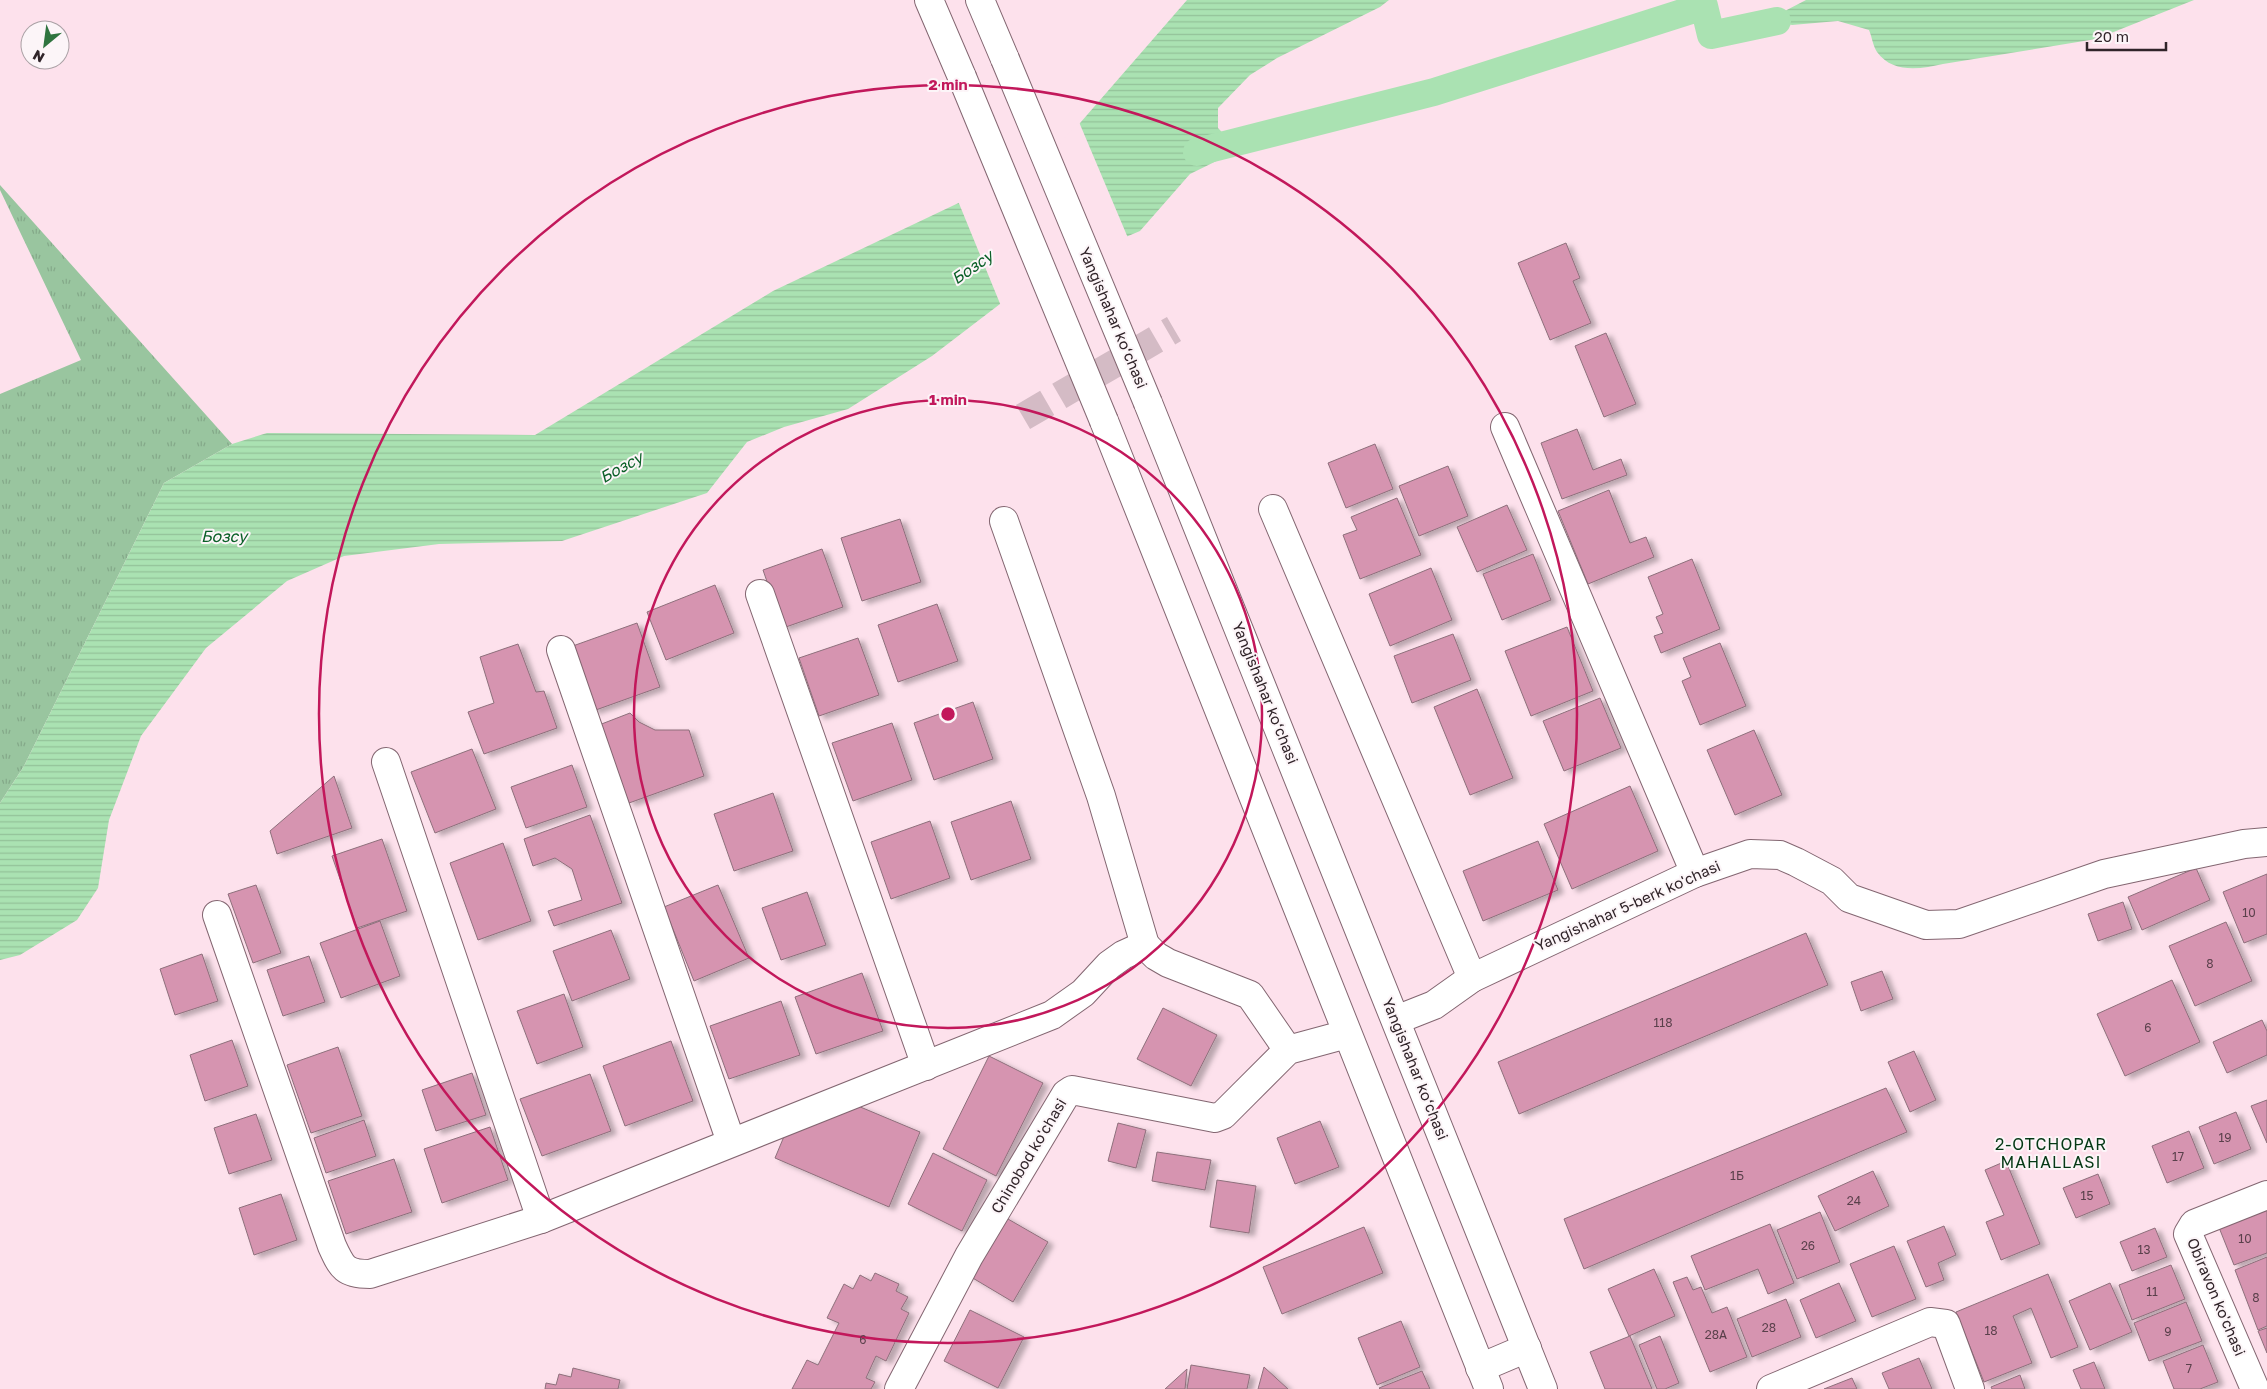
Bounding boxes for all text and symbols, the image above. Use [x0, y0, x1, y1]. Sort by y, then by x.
north arrow [20, 20, 70, 70]
scale bar [2087, 20, 2166, 52]
text: 20 m [2094, 27, 2129, 45]
text: N [30, 47, 47, 67]
text: 2 min [928, 75, 968, 93]
water label: Бозсу [947, 244, 998, 288]
street label: Yangishahar ko‘chasi [1076, 244, 1152, 391]
text: 1 min [929, 390, 967, 408]
water label: Бозсу [596, 446, 648, 487]
water label: Бозсу [201, 526, 249, 546]
street label: Yangishahar ko‘chasi [1229, 619, 1303, 766]
centre of rings [939, 705, 957, 723]
street label: Yangishahar 5-berk ko'chasi [1532, 856, 1723, 954]
house number: 10 [2242, 905, 2256, 920]
house number: 8 [2206, 956, 2214, 971]
street label: Yangishahar ko‘chasi [1379, 995, 1453, 1142]
house number: 118 [1654, 1015, 1672, 1030]
house number: 6 [2144, 1020, 2152, 1035]
street label: Chinobod ko'chasi [987, 1095, 1070, 1216]
house number: 19 [2218, 1130, 2232, 1145]
district label: 2-OTCHOPAR MAHALLASI [1995, 1134, 2107, 1172]
house number: 17 [2172, 1149, 2184, 1164]
house number: 1Б [1730, 1168, 1744, 1183]
house number: 15 [2081, 1188, 2093, 1203]
house number: 24 [1847, 1193, 1861, 1208]
house number: 10 [2238, 1231, 2252, 1246]
street label: Obiravon ko'chasi [2184, 1235, 2250, 1358]
house number: 26 [1801, 1238, 1815, 1253]
house number: 13 [2138, 1242, 2150, 1257]
house number: 11 [2146, 1284, 2158, 1299]
house number: 8 [2252, 1290, 2260, 1305]
house number: 28 [1762, 1320, 1776, 1335]
house number: 18 [1984, 1323, 1998, 1338]
house number: 9 [2164, 1324, 2172, 1339]
house number: 28A [1705, 1327, 1727, 1342]
house number: 6 [859, 1332, 867, 1347]
house number: 7 [2186, 1361, 2192, 1376]

